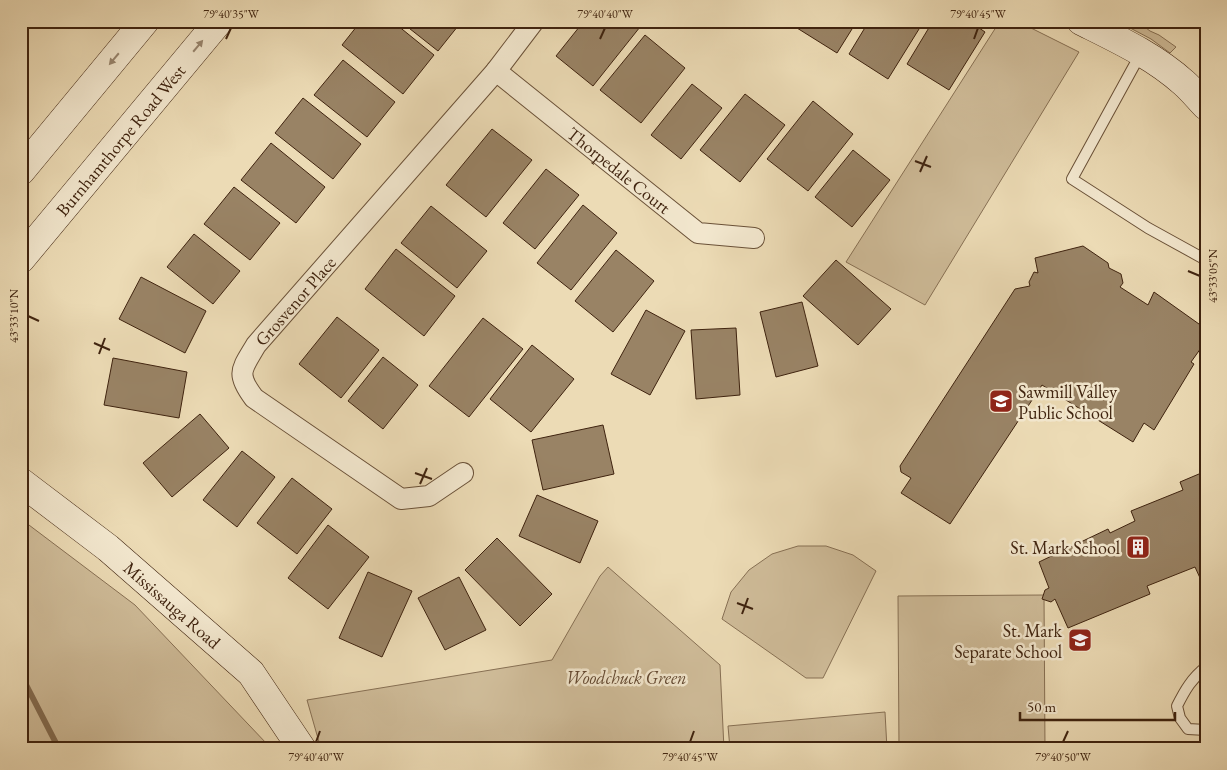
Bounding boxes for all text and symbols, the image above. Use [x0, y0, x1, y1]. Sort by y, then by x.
text: 79°40'35"W [203, 6, 260, 22]
text: 79°40'40"W [577, 6, 634, 22]
text: 79°40'45"W [950, 6, 1007, 22]
one-way arrow [192, 40, 203, 53]
one-way arrow [109, 52, 120, 65]
street label: Burnhamthorpe Road West [50, 59, 190, 220]
street label: Thorpedale Court [563, 121, 676, 219]
text: 43°33'05"N [1205, 249, 1221, 303]
street label: Grosvenor Place [249, 251, 340, 350]
text: 43°33'10"N [6, 289, 22, 343]
place label: Sawmill Valley Public School [1018, 380, 1117, 424]
school or university icon: Sawmill Valley Public School [988, 388, 1014, 414]
building icon: St. Mark School [1125, 534, 1151, 560]
place label: St. Mark School [1010, 536, 1120, 559]
street label: Mississauga Road [119, 556, 227, 654]
place label: St. Mark Separate School [954, 619, 1063, 663]
school or university icon: St. Mark Separate School [1067, 627, 1093, 653]
park label: Woodchuck Green [565, 666, 687, 689]
scale bar [1020, 690, 1174, 722]
text: 50 m [1027, 697, 1056, 716]
text: 79°40'40"W [288, 749, 345, 765]
text: 79°40'45"W [662, 749, 719, 765]
text: 79°40'50"W [1035, 749, 1092, 765]

